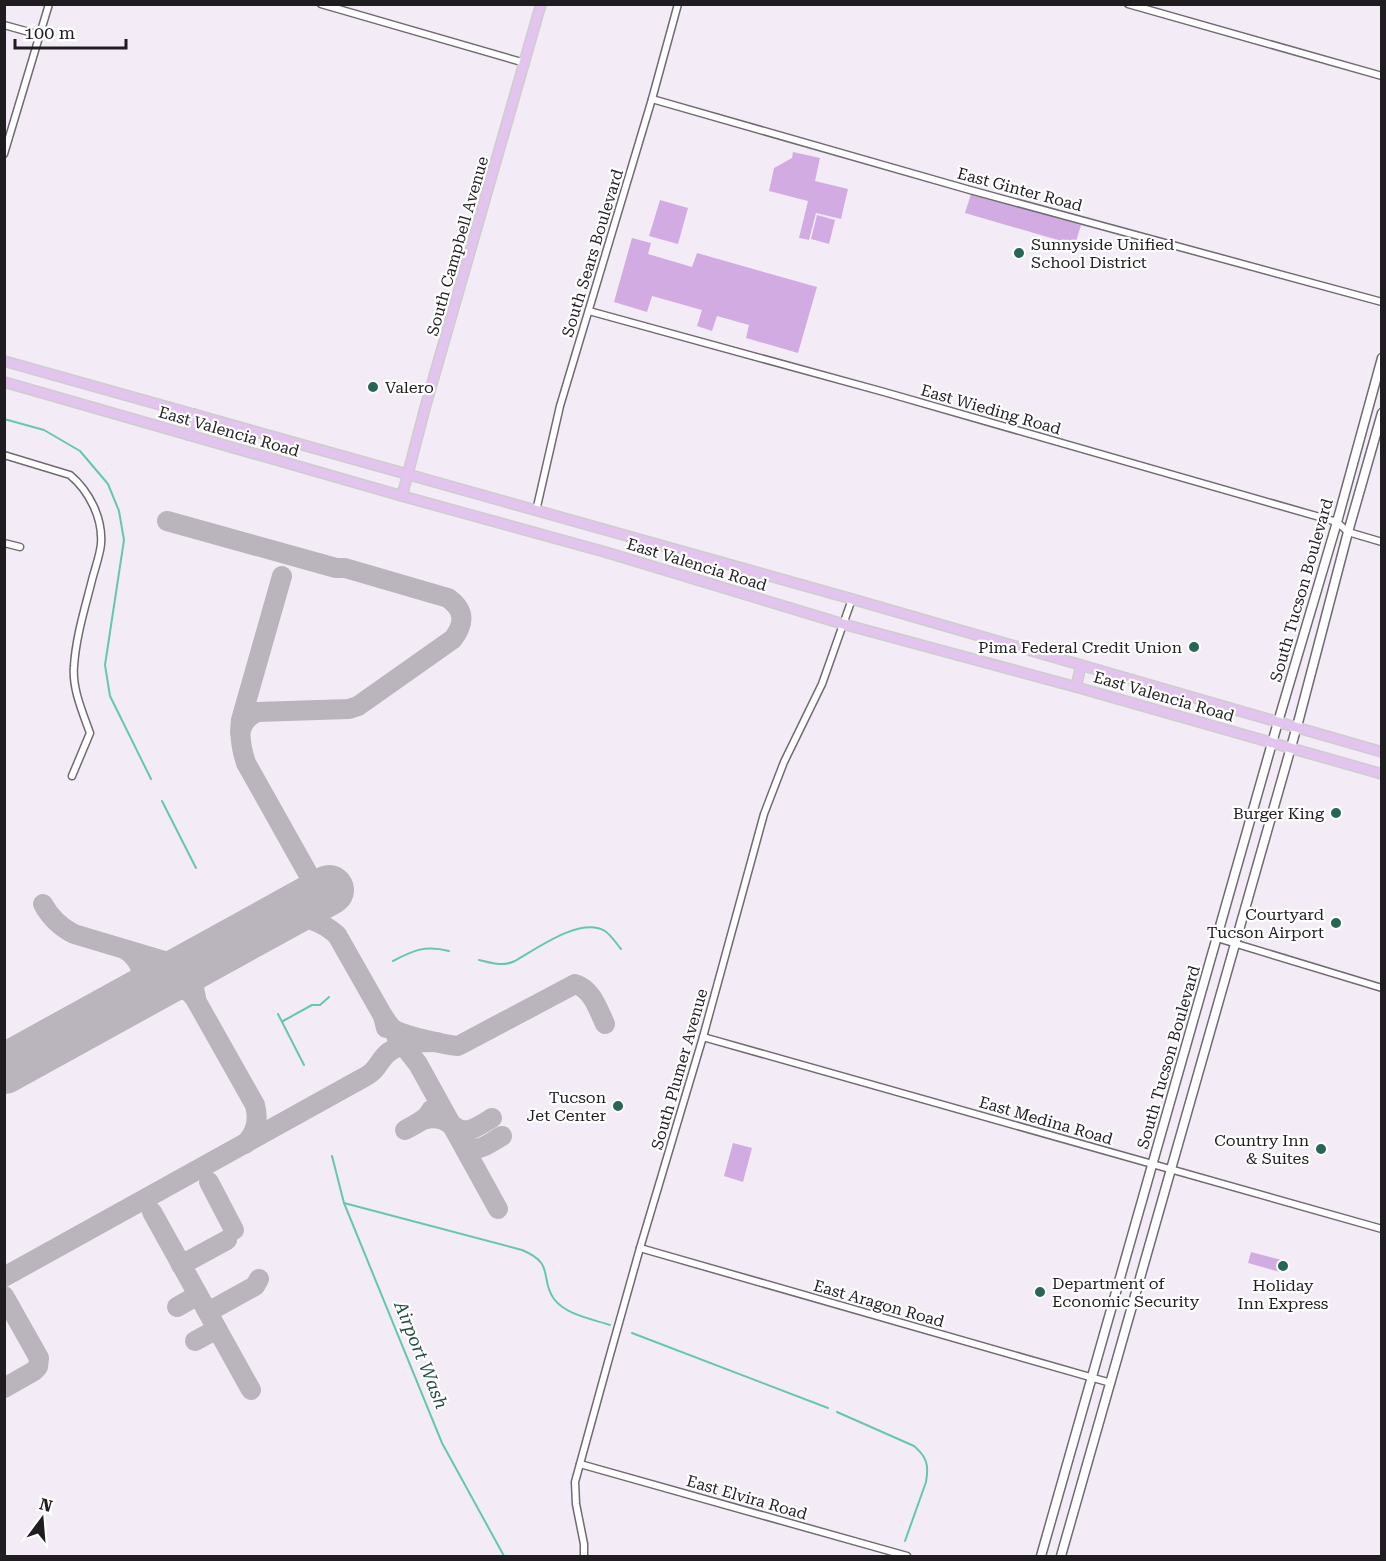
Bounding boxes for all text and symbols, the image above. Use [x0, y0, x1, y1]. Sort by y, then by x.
scale bar [15, 12, 126, 50]
text: 100 m [24, 22, 75, 43]
street label: South Campbell Avenue [423, 154, 492, 338]
street label: East Ginter Road [955, 164, 1085, 215]
street label: South Sears Boulevard [558, 167, 627, 339]
place label: Sunnyside Unified School District [1031, 235, 1174, 272]
marker: Sunnyside Unified School District [1012, 246, 1026, 260]
place label: Valero [385, 378, 434, 397]
marker: Valero [366, 380, 380, 394]
street label: East Wieding Road [919, 380, 1063, 439]
street label: East Valencia Road [156, 402, 301, 461]
street label: South Tucson Boulevard [1266, 496, 1337, 684]
street label: East Valencia Road [624, 534, 769, 595]
place label: Pima Federal Credit Union [978, 638, 1182, 657]
marker: Pima Federal Credit Union [1187, 640, 1201, 654]
street label: East Valencia Road [1091, 667, 1236, 726]
place label: Burger King [1233, 804, 1325, 823]
marker: Burger King [1329, 806, 1343, 820]
place label: Courtyard Tucson Airport [1207, 905, 1324, 942]
marker: Courtyard Tucson Airport [1329, 916, 1343, 930]
street label: South Tucson Boulevard [1133, 963, 1204, 1151]
street label: South Plumer Avenue [647, 986, 712, 1152]
place label: Tucson Jet Center [527, 1088, 606, 1125]
street label: East Medina Road [977, 1092, 1115, 1149]
marker: Tucson Jet Center [611, 1099, 625, 1113]
place label: Country Inn & Suites [1214, 1131, 1309, 1168]
marker: Country Inn & Suites [1314, 1142, 1328, 1156]
marker: Holiday Inn Express [1276, 1259, 1290, 1273]
place label: Department of Economic Security [1052, 1274, 1200, 1311]
street label: East Aragon Road [811, 1276, 946, 1331]
place label: Holiday Inn Express [1238, 1276, 1329, 1313]
marker: Department of Economic Security [1033, 1285, 1047, 1299]
water label: Airport Wash [390, 1297, 453, 1412]
street label: East Elvira Road [684, 1471, 809, 1524]
north arrow [12, 1489, 72, 1549]
text: N [37, 1494, 55, 1516]

